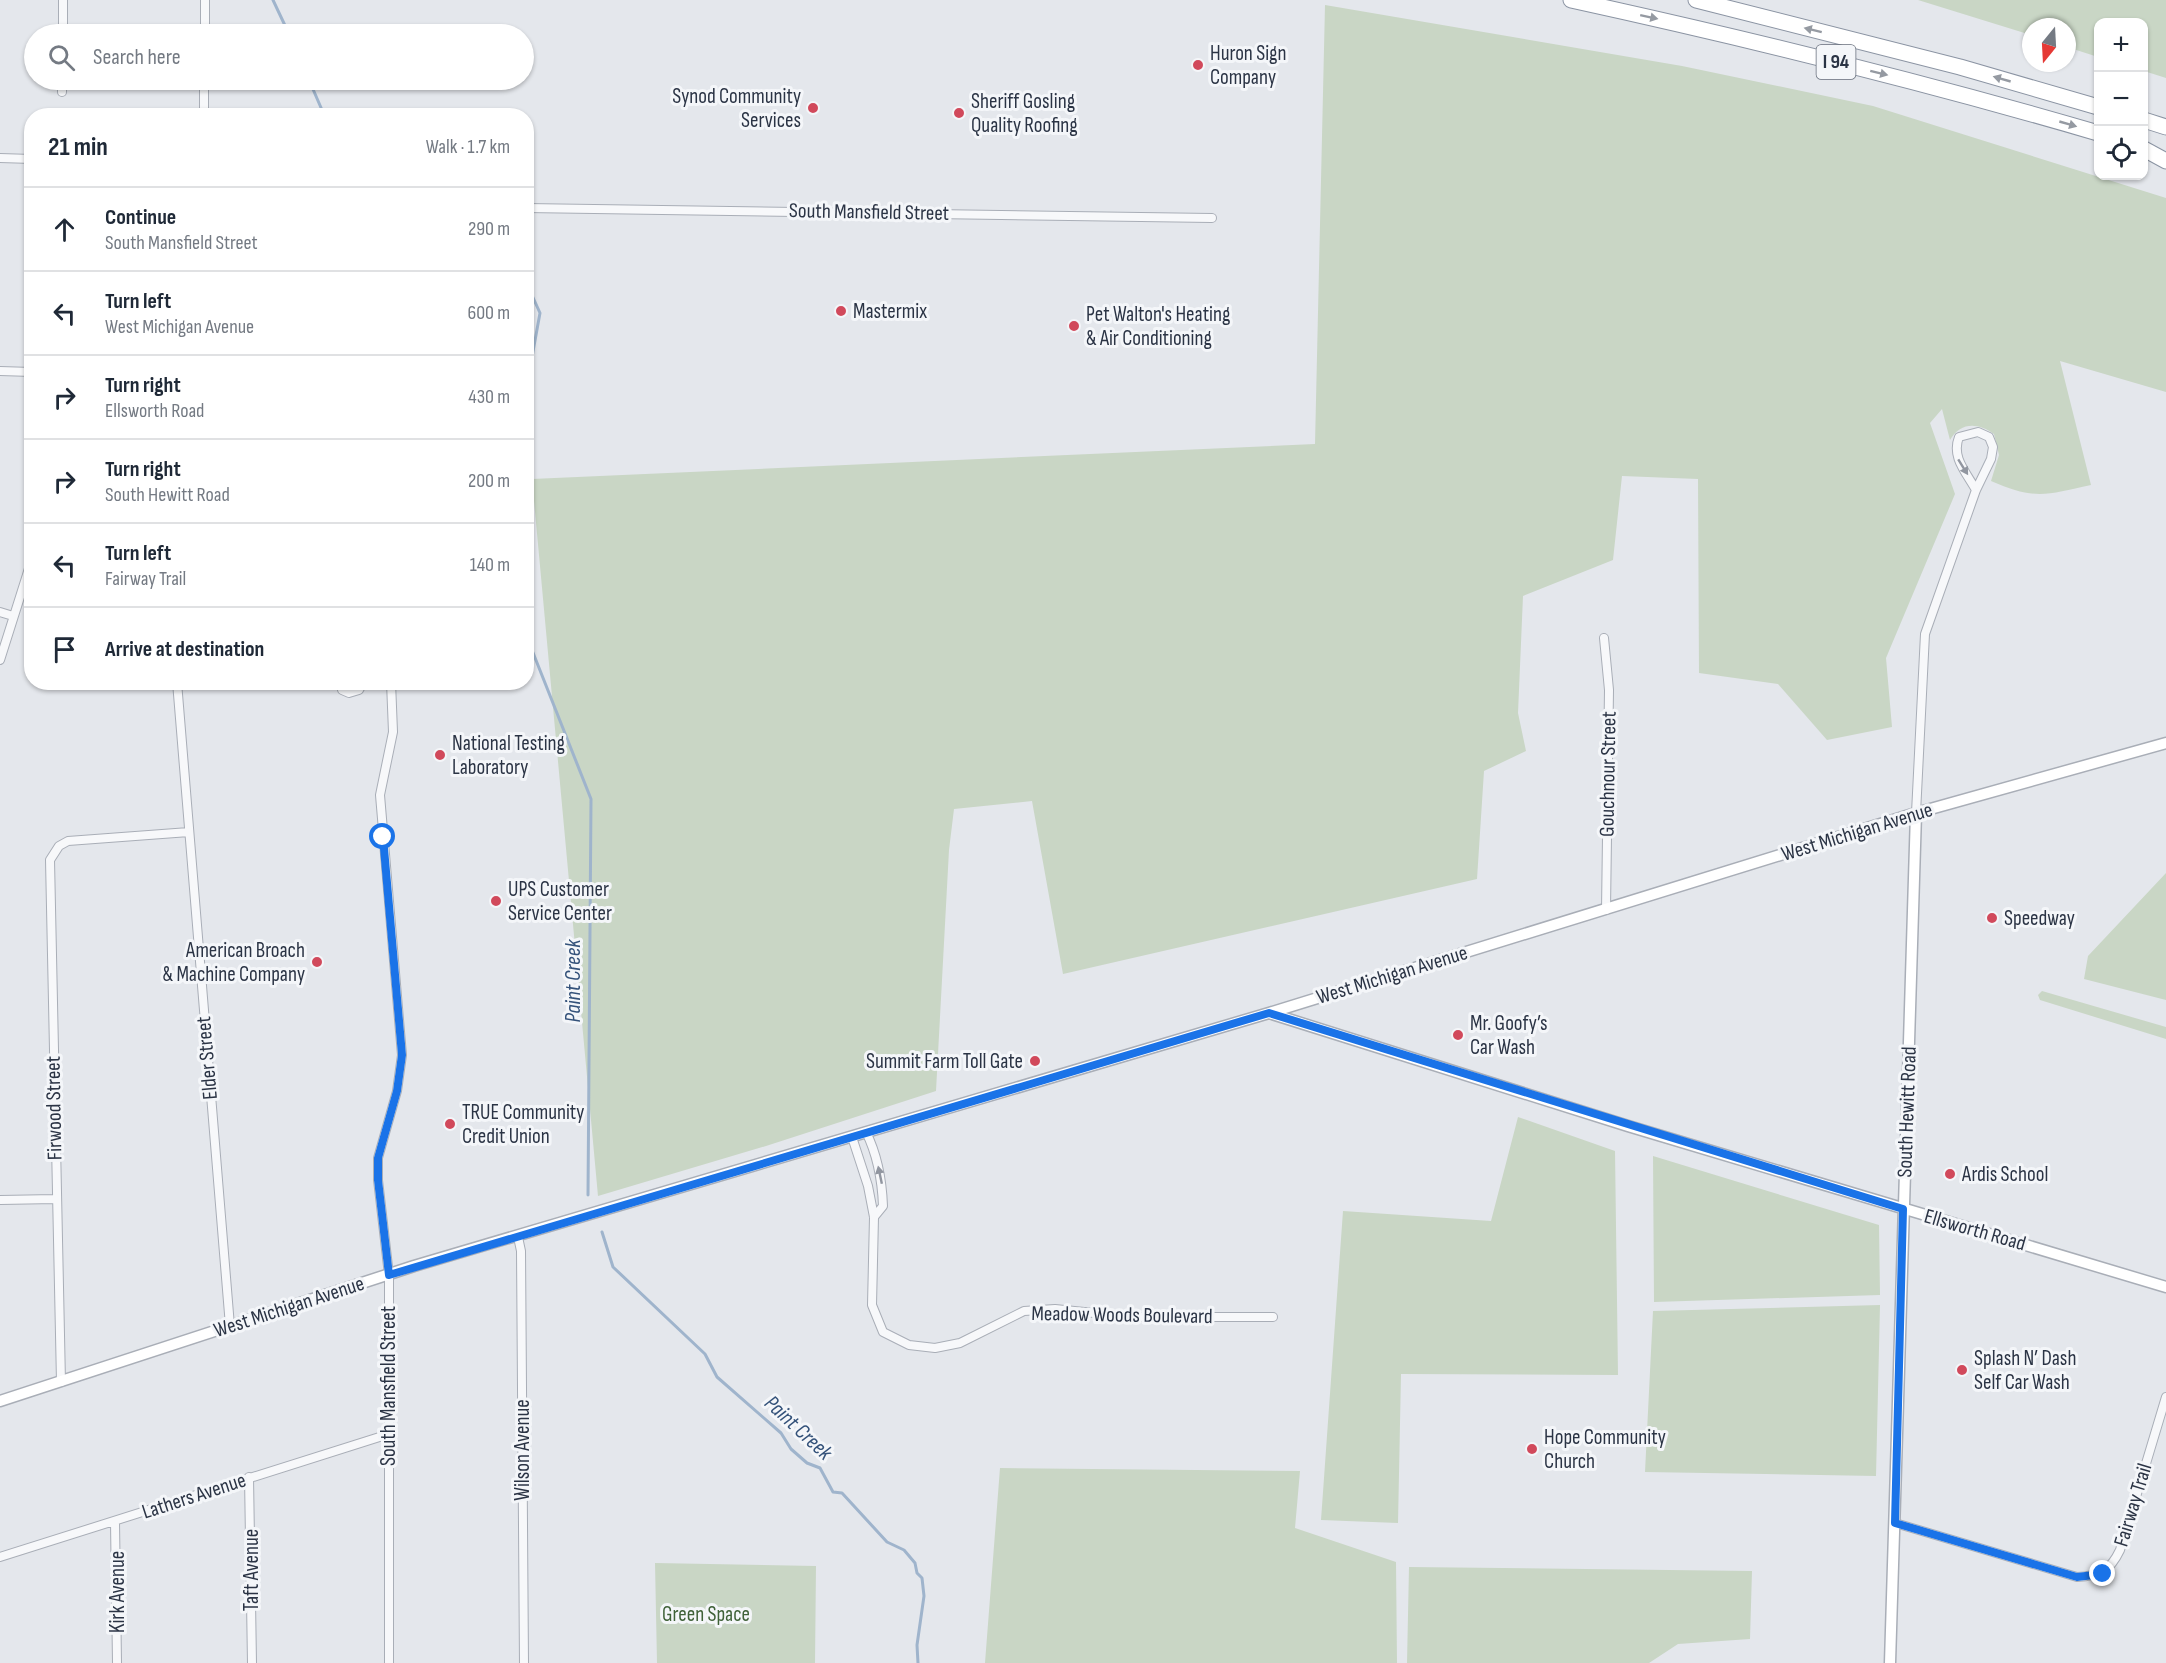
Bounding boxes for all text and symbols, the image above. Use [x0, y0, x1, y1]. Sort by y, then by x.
one-way arrow [1640, 13, 1659, 22]
north arrow [2022, 18, 2076, 72]
map controls [2094, 18, 2148, 180]
button: + [2094, 18, 2148, 72]
search box [24, 24, 534, 90]
one-way arrow [1804, 24, 1823, 34]
icon: search [45, 41, 78, 74]
place label: Huron Sign Company [1210, 41, 1286, 90]
text: Search here [93, 44, 180, 71]
road number: I 94 [1816, 45, 1856, 79]
marker: Huron Sign Company [1191, 58, 1205, 72]
one-way arrow [1870, 68, 1889, 78]
button: − [2094, 72, 2148, 126]
one-way arrow [1993, 74, 2011, 83]
place label: Synod Community Services [672, 84, 801, 133]
place label: Sheriff Gosling Quality Roofing [971, 89, 1078, 138]
marker: Synod Community Services [806, 101, 820, 115]
marker: Sheriff Gosling Quality Roofing [952, 106, 966, 120]
one-way arrow [2059, 120, 2077, 129]
button: locate [2094, 126, 2148, 180]
text: 21 min [48, 132, 108, 163]
text: Walk · 1.7 km [426, 135, 510, 159]
street label: South Mansfield Street [789, 198, 949, 226]
text: Continue [105, 204, 176, 231]
icon: ahead [48, 213, 81, 246]
text: 290 m [468, 217, 510, 241]
text: South Mansfield Street [105, 231, 258, 255]
text: Turn left [105, 288, 171, 315]
icon: left [48, 297, 81, 330]
place label: Mastermix [853, 299, 927, 324]
text: 600 m [467, 301, 510, 325]
place label: Pet Walton's Heating & Air Conditioning [1086, 302, 1230, 351]
marker: Mastermix [834, 304, 848, 318]
text: West Michigan Avenue [105, 315, 254, 339]
marker: Pet Walton's Heating & Air Conditioning [1067, 319, 1081, 333]
text: Turn right [105, 372, 181, 399]
icon: right [48, 381, 81, 414]
text: 430 m [468, 385, 510, 409]
text: Ellsworth Road [105, 399, 204, 423]
text: Turn right [105, 456, 181, 483]
one-way arrow [1957, 459, 1969, 475]
icon: right [48, 465, 81, 498]
text: 200 m [468, 469, 510, 493]
text: South Hewitt Road [105, 483, 230, 507]
text: Turn left [105, 540, 171, 567]
icon: left [48, 549, 81, 582]
text: 140 m [470, 553, 510, 577]
text: Fairway Trail [105, 567, 186, 591]
icon: arrive [48, 633, 81, 666]
text: Arrive at destination [105, 636, 264, 663]
street label: Gouchnour Street [1594, 711, 1622, 837]
place label: National Testing Laboratory [452, 731, 565, 780]
marker: National Testing Laboratory [433, 748, 447, 762]
street label: West Michigan Avenue [1778, 797, 1936, 867]
route start [369, 823, 395, 849]
place label: UPS Customer Service Center [508, 877, 612, 926]
marker: UPS Customer Service Center [489, 894, 503, 908]
place label: Speedway [2004, 906, 2075, 931]
marker: Speedway [1985, 911, 1999, 925]
place label: American Broach & Machine Company [162, 938, 305, 987]
water label: Paint Creek [560, 939, 587, 1022]
street label: West Michigan Avenue [1313, 940, 1471, 1010]
marker: American Broach & Machine Company [310, 955, 324, 969]
place label: Mr. Goofy’s Car Wash [1470, 1011, 1548, 1060]
street label: Elder Street [191, 1015, 223, 1101]
marker: Mr. Goofy’s Car Wash [1451, 1028, 1465, 1042]
street label: South Hewitt Road [1892, 1046, 1922, 1178]
place label: Summit Farm Toll Gate [866, 1049, 1023, 1074]
marker: Summit Farm Toll Gate [1028, 1054, 1042, 1068]
street label: Firwood Street [41, 1056, 67, 1160]
place label: TRUE Community Credit Union [462, 1100, 584, 1149]
marker: TRUE Community Credit Union [443, 1117, 457, 1131]
place label: Ardis School [1961, 1162, 2048, 1187]
one-way arrow [875, 1165, 884, 1184]
marker: Ardis School [1943, 1167, 1957, 1181]
street label: Ellsworth Road [1921, 1204, 2029, 1256]
street label: West Michigan Avenue [211, 1271, 367, 1343]
street label: Meadow Woods Boulevard [1031, 1301, 1213, 1329]
street label: South Mansfield Street [376, 1306, 401, 1466]
place label: Splash N’ Dash Self Car Wash [1974, 1346, 2076, 1395]
marker: Splash N’ Dash Self Car Wash [1955, 1363, 1969, 1377]
water label: Paint Creek [758, 1390, 838, 1467]
street label: Wilson Avenue [510, 1399, 535, 1501]
place label: Hope Community Church [1544, 1425, 1666, 1474]
marker: Hope Community Church [1525, 1442, 1539, 1456]
street label: Fairway Trail [2109, 1461, 2157, 1549]
street label: Lathers Avenue [139, 1467, 249, 1525]
street label: Taft Avenue [239, 1529, 264, 1611]
street label: Kirk Avenue [105, 1551, 130, 1633]
route end [2089, 1560, 2115, 1586]
park label: Green Space [662, 1602, 750, 1627]

